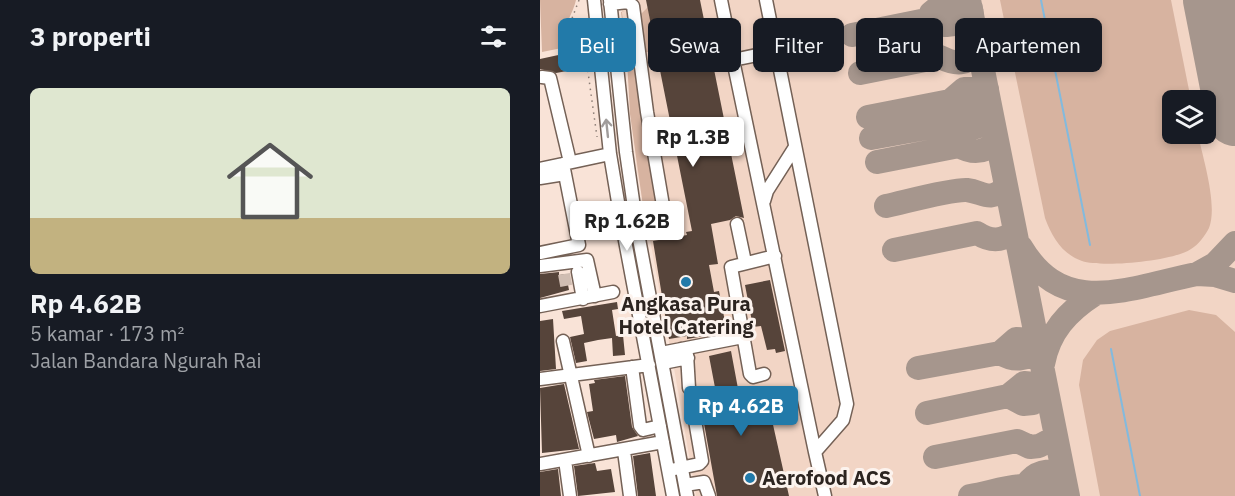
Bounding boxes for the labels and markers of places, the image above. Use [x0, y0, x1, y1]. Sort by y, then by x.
pin: Rp 1.3B [638, 117, 748, 168]
pin: Rp 1.62B [565, 201, 689, 252]
marker: Angkasa Pura Hotel Catering [679, 275, 693, 289]
place label: Angkasa Pura Hotel Catering [618, 290, 755, 340]
pin: Rp 4.62B [679, 386, 803, 437]
place label: Aerofood ACS [762, 464, 891, 491]
marker: Aerofood ACS [743, 471, 757, 485]

